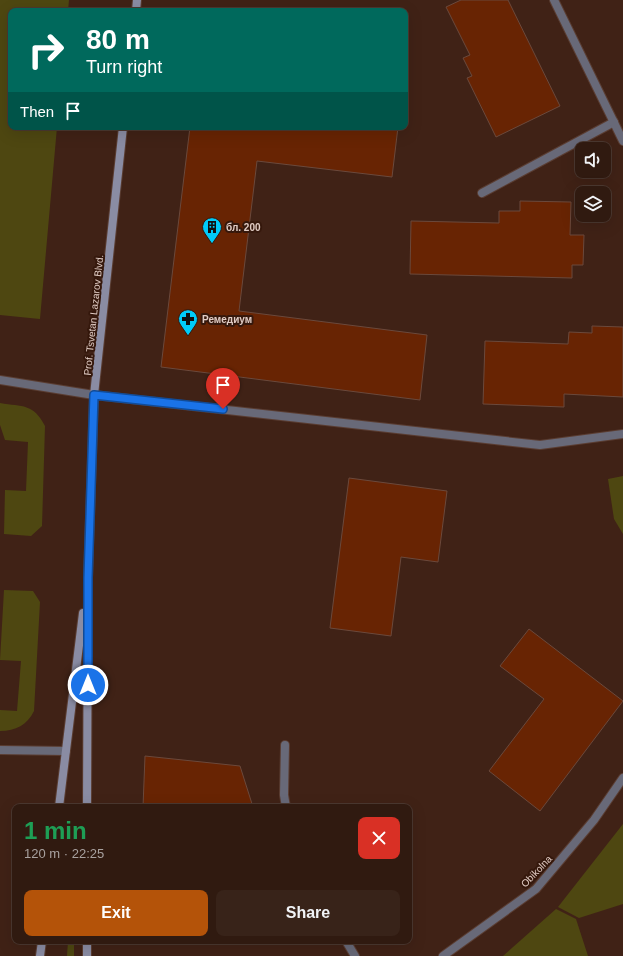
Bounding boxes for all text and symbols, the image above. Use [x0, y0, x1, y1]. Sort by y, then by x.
icon: right [20, 24, 72, 76]
text: 80 m [86, 24, 150, 55]
text: Turn right [86, 57, 162, 77]
icon: arrive [62, 100, 84, 122]
text: Then [20, 103, 54, 120]
map controls [575, 142, 611, 222]
button: sound [575, 142, 611, 178]
button: layers [575, 186, 611, 222]
building icon: бл. 200 [201, 216, 223, 244]
place label: бл. 200 [226, 222, 261, 233]
street label: Prof. Tsvetan Lazarov Blvd. [82, 254, 105, 376]
pharmacy icon: Ремедиум [177, 308, 199, 336]
place label: Ремедиум [202, 314, 252, 325]
pin [206, 368, 240, 409]
icon: arrive [212, 374, 234, 396]
position arrow [67, 664, 109, 706]
text: 1 min [24, 817, 87, 844]
button: close [358, 817, 400, 859]
text: 120 m · 22:25 [24, 846, 104, 861]
street label: Obikolna [519, 853, 554, 889]
button: Exit [24, 890, 208, 936]
button: Share [216, 890, 400, 936]

